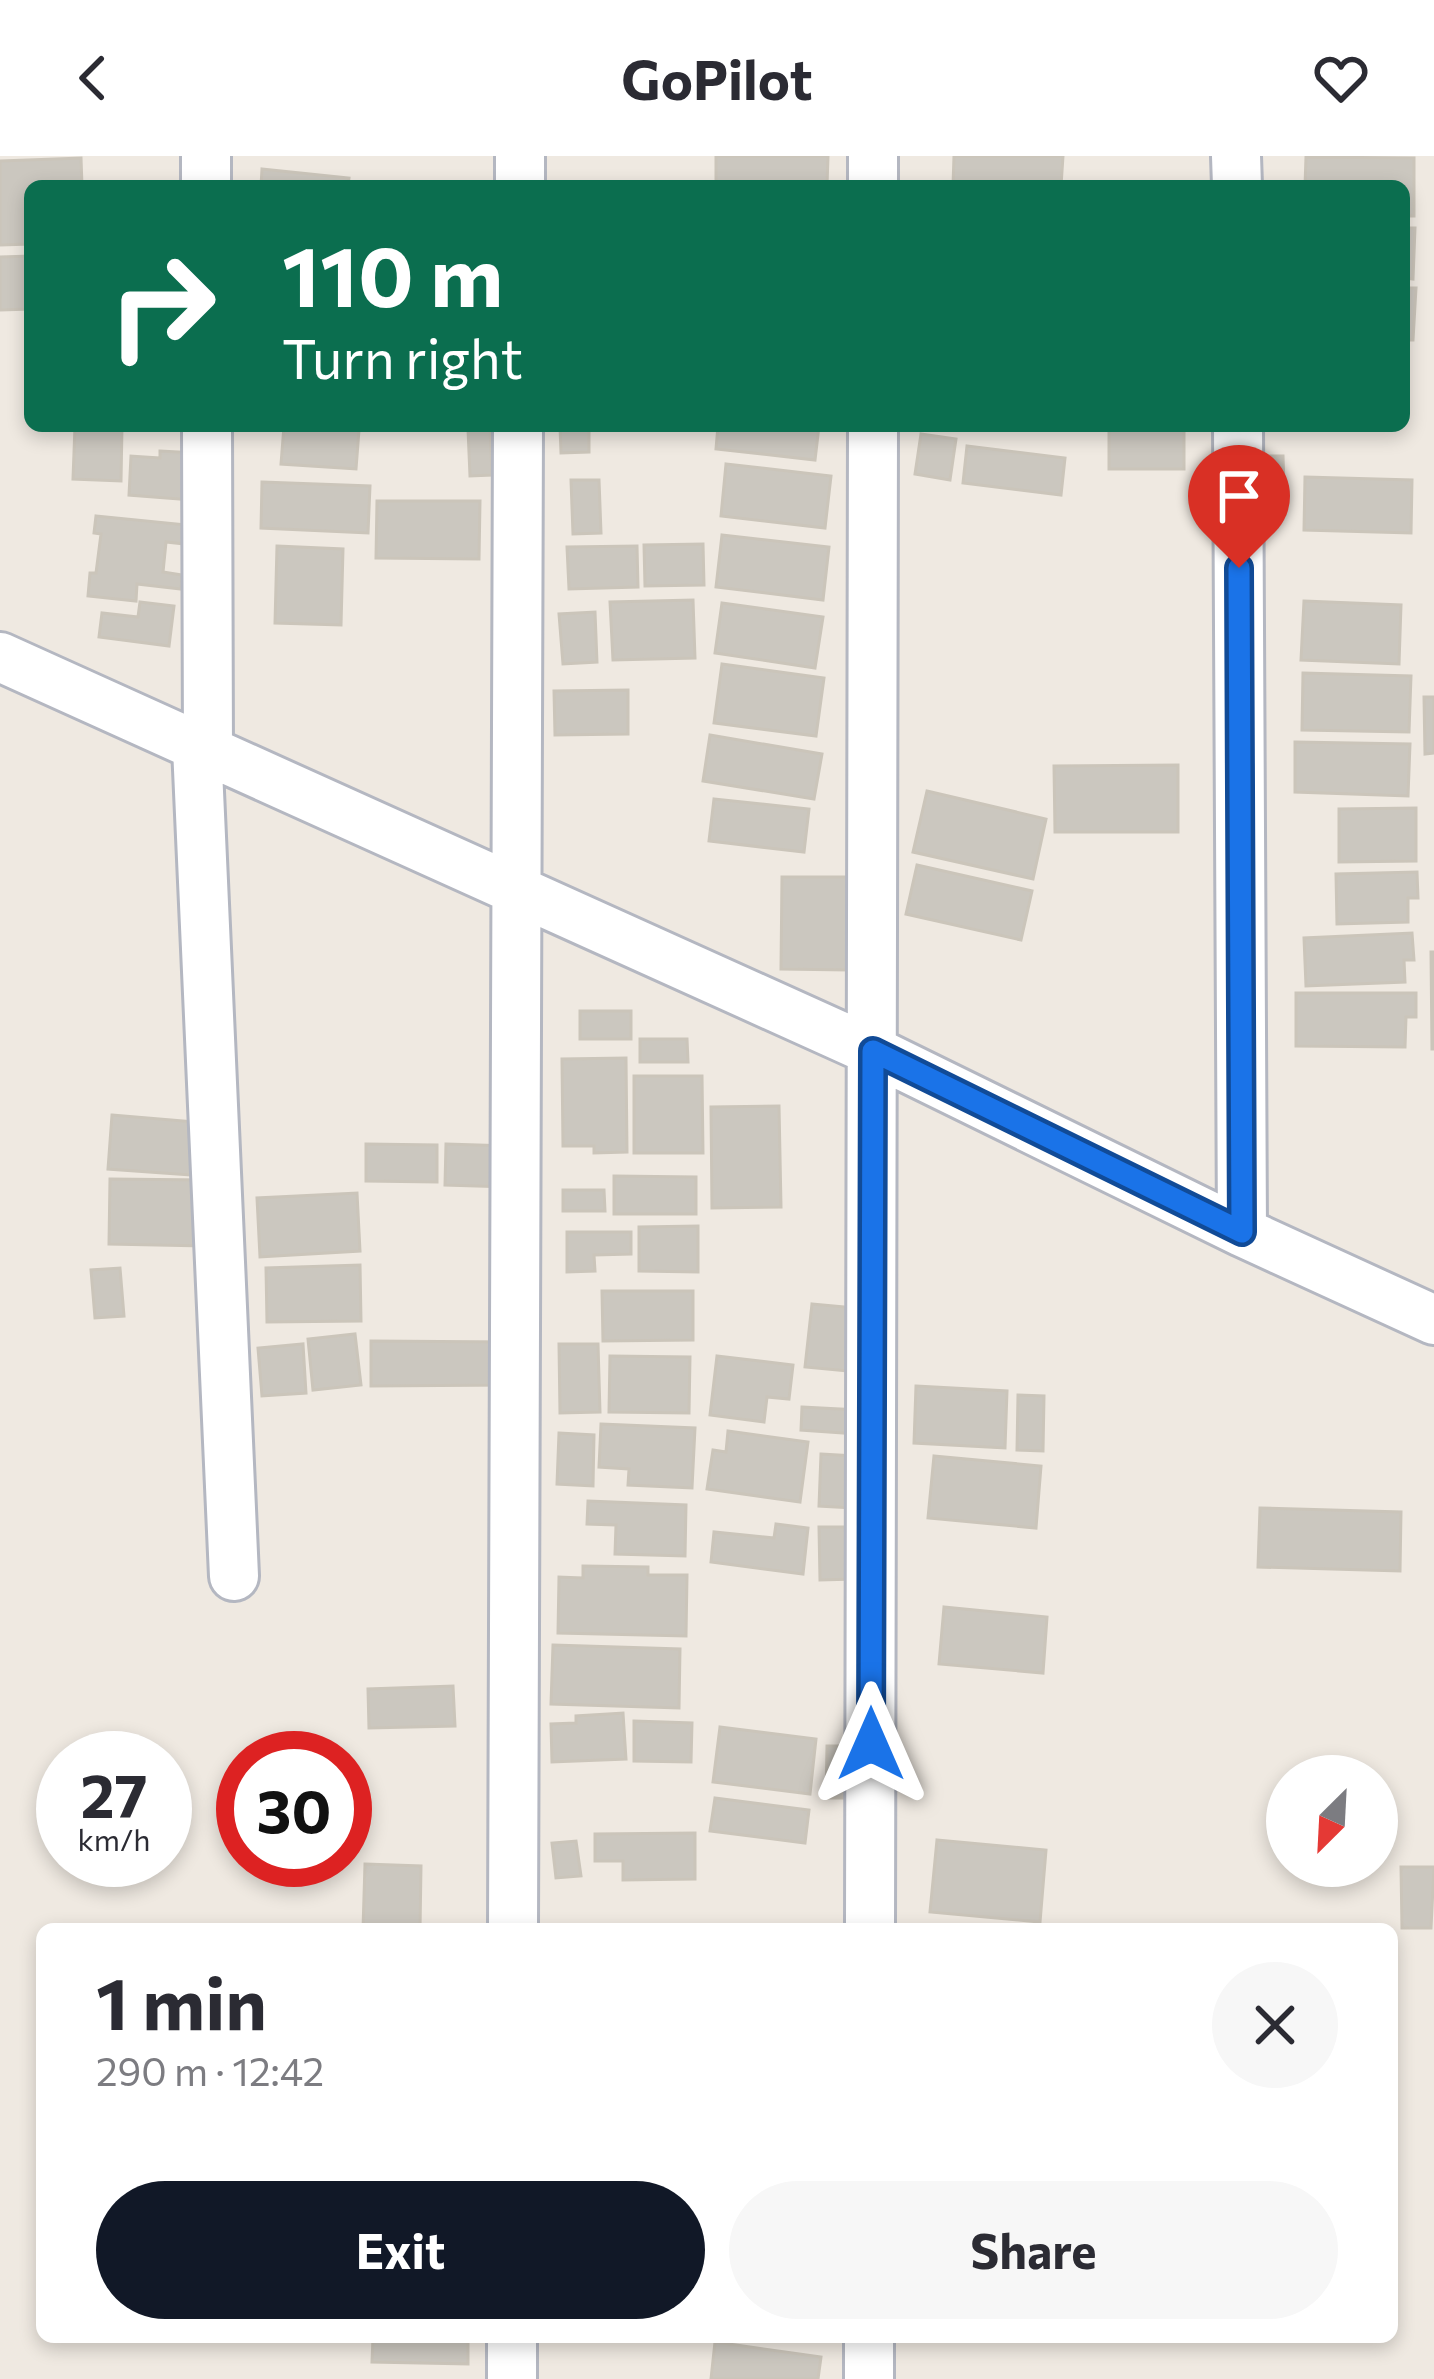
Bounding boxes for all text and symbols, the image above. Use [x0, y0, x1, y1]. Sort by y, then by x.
icon: back [60, 45, 126, 111]
text: GoPilot [621, 45, 813, 111]
icon: heart [1308, 45, 1374, 111]
text: 110 m [282, 222, 503, 324]
icon: right [84, 228, 240, 384]
text: Turn right [282, 324, 523, 390]
pin [1188, 445, 1290, 568]
icon: arrive [1206, 463, 1272, 529]
position arrow [808, 1681, 934, 1807]
speed limit sign: 30 [216, 1731, 372, 1887]
north arrow [1266, 1755, 1398, 1887]
map controls [1266, 1755, 1398, 1887]
text: 27 [81, 1757, 147, 1830]
text: km/h [78, 1820, 150, 1857]
text: 1 min [96, 1957, 267, 2045]
button: close [1212, 1962, 1338, 2088]
text: 290 m · 12:42 [96, 2046, 324, 2094]
button: Exit [96, 2181, 705, 2319]
button: Share [729, 2181, 1338, 2319]

